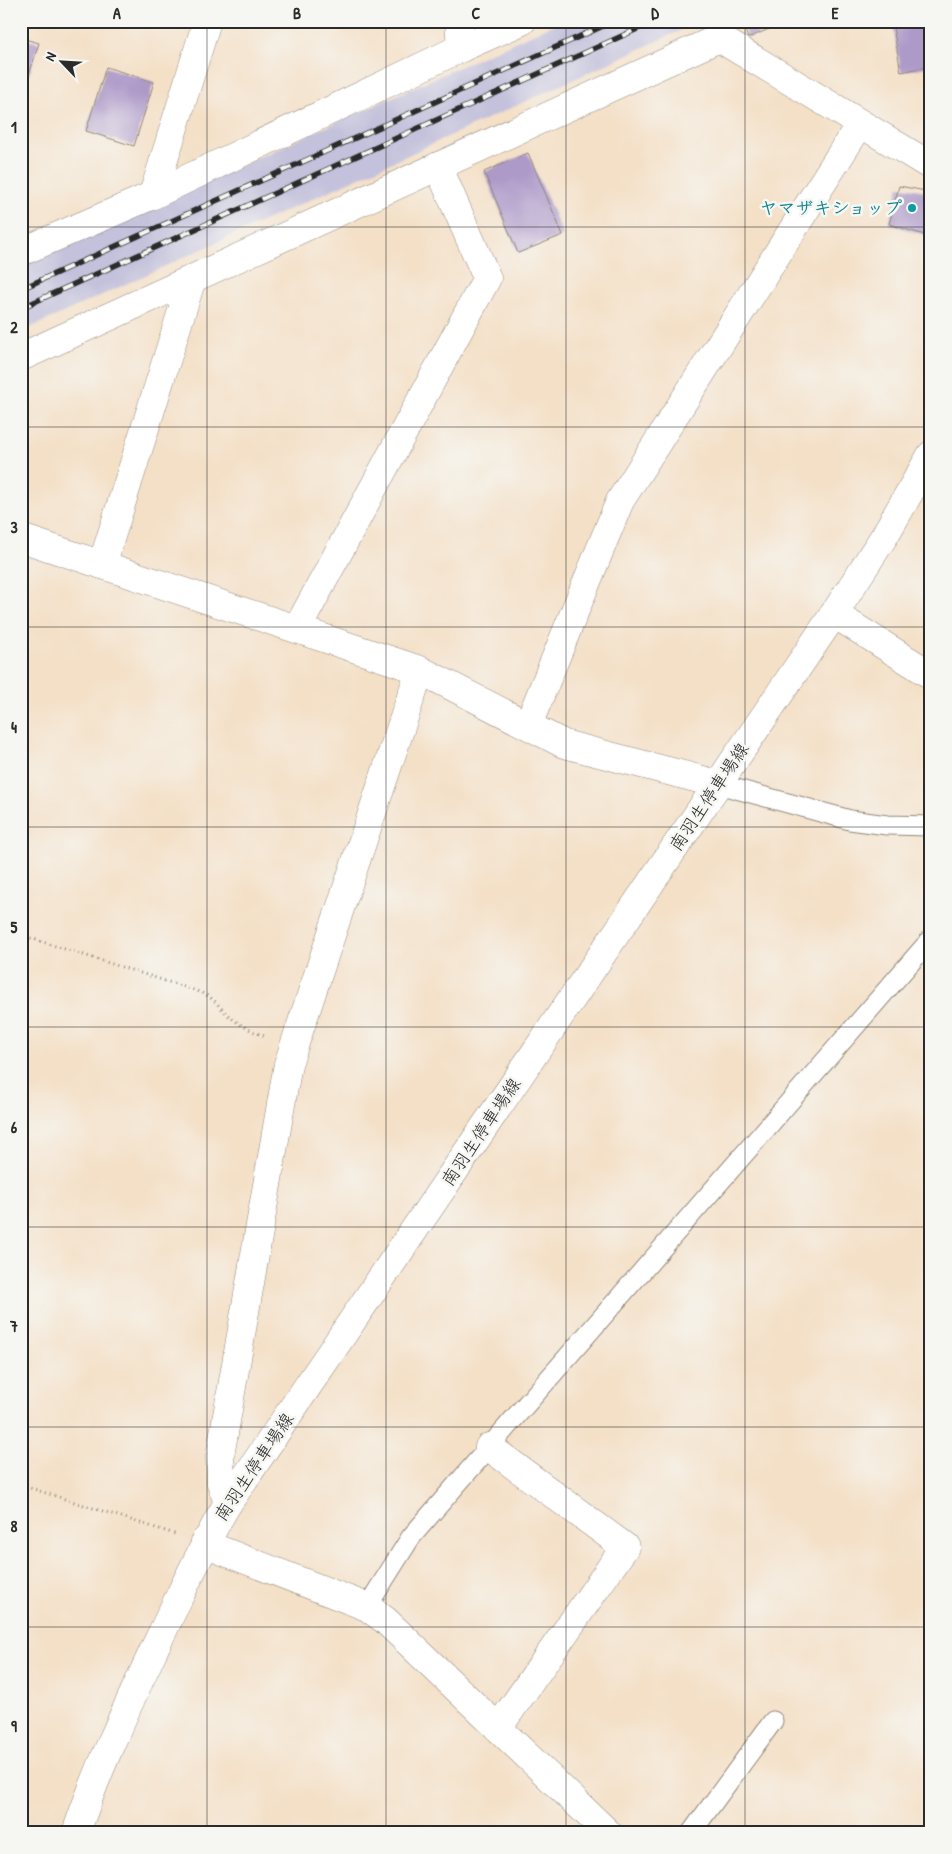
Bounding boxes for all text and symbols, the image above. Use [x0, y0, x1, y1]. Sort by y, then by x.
text: A [113, 2, 121, 24]
text: B [293, 2, 301, 24]
text: C [472, 2, 481, 24]
text: D [651, 2, 659, 24]
text: E [831, 2, 839, 24]
north arrow [38, 38, 88, 88]
text: N [40, 48, 60, 64]
text: 1 [11, 116, 17, 138]
place label: ヤマザキショップ [759, 195, 902, 220]
marker: ヤマザキショップ [906, 202, 918, 214]
text: 2 [10, 316, 18, 338]
text: 3 [10, 516, 18, 538]
text: 4 [11, 716, 17, 738]
street label: 南羽生停車場線 [663, 738, 754, 856]
text: 5 [11, 916, 18, 938]
street label: 南羽生停車場線 [435, 1073, 526, 1191]
text: 6 [11, 1116, 18, 1138]
text: 7 [9, 1315, 18, 1337]
street label: 南羽生停車場線 [208, 1408, 299, 1526]
text: 8 [11, 1515, 18, 1537]
text: 9 [11, 1715, 17, 1737]

